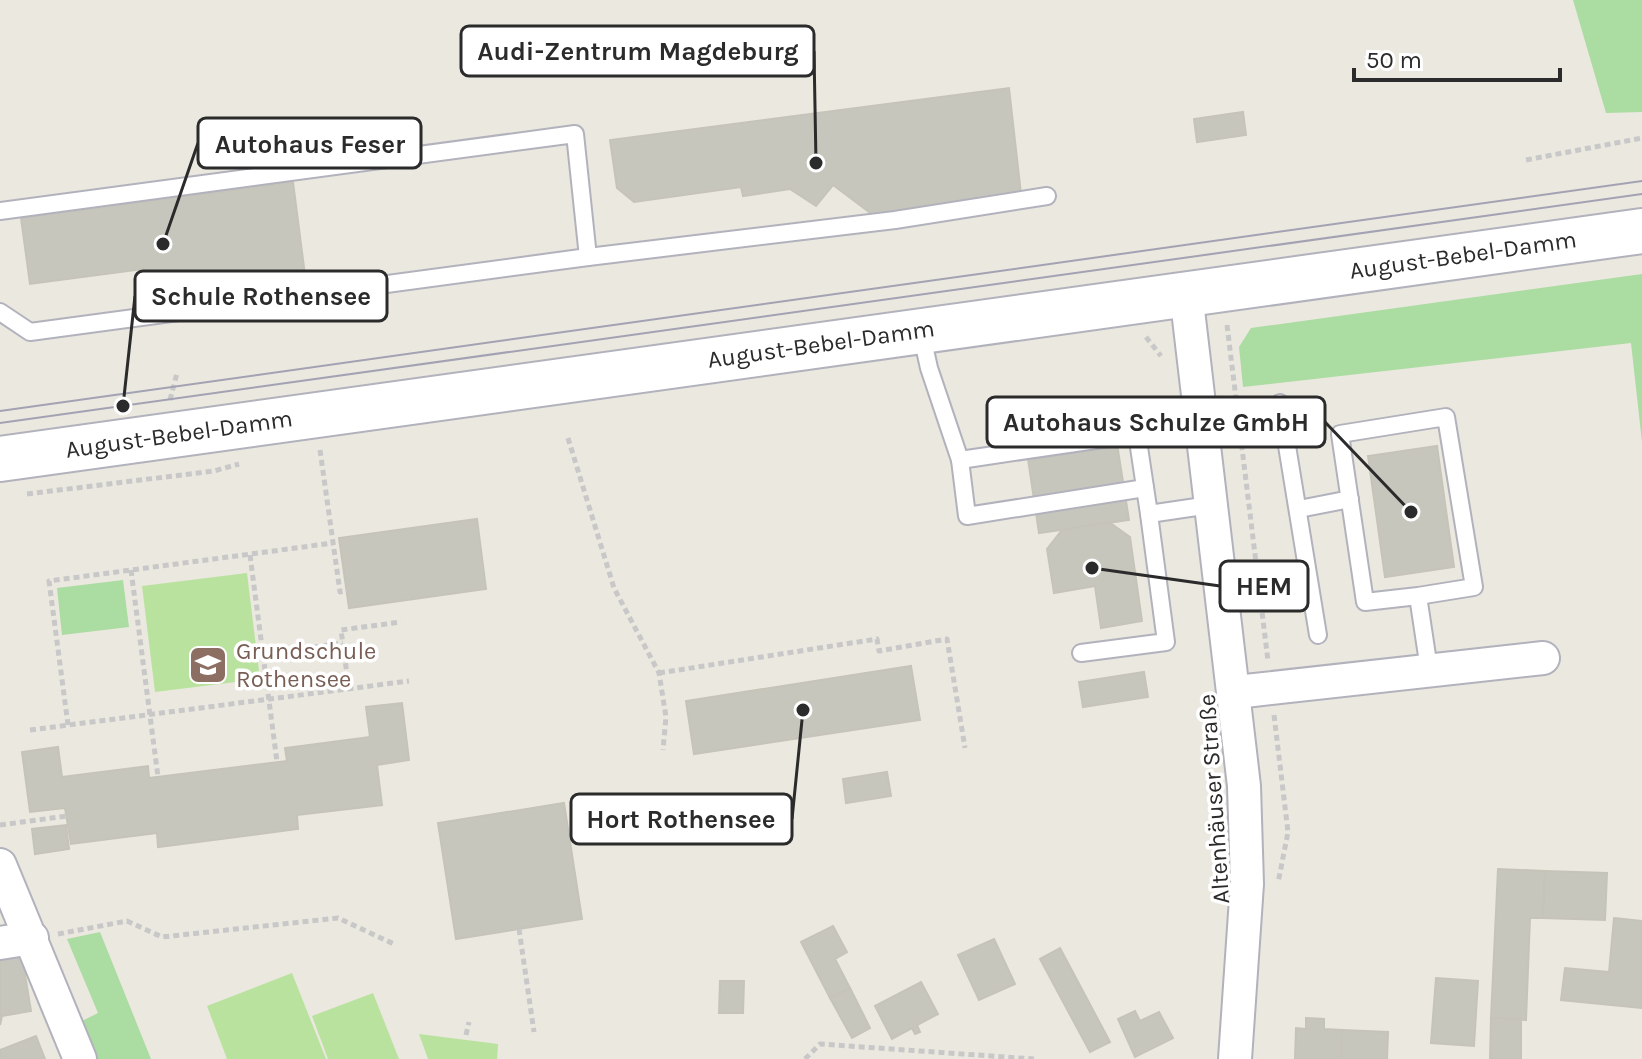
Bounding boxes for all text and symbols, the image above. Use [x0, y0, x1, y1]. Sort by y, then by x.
callout: Audi-Zentrum Magdeburg [461, 26, 814, 76]
scale bar [1354, 32, 1560, 82]
text: Audi-Zentrum Magdeburg [477, 36, 799, 67]
text: 50 m [1366, 46, 1422, 74]
callout: Autohaus Feser [198, 118, 421, 168]
text: Autohaus Feser [215, 129, 406, 160]
street label: August-Bebel-Damm [1348, 225, 1578, 285]
callout: Schule Rothensee [135, 271, 387, 321]
text: Schule Rothensee [151, 281, 371, 312]
street label: August-Bebel-Damm [706, 314, 936, 374]
callout: Autohaus Schulze GmbH [987, 397, 1325, 447]
street label: August-Bebel-Damm [64, 404, 294, 464]
text: Autohaus Schulze GmbH [1003, 407, 1309, 438]
callout: HEM [1220, 561, 1308, 611]
text: HEM [1236, 571, 1292, 602]
place label: Grundschule Rothensee [236, 637, 376, 693]
school or university icon: Grundschule Rothensee [187, 644, 229, 686]
street label: Altenhäuser Straße [1193, 693, 1235, 905]
callout: Hort Rothensee [571, 794, 792, 844]
text: Hort Rothensee [586, 804, 776, 835]

